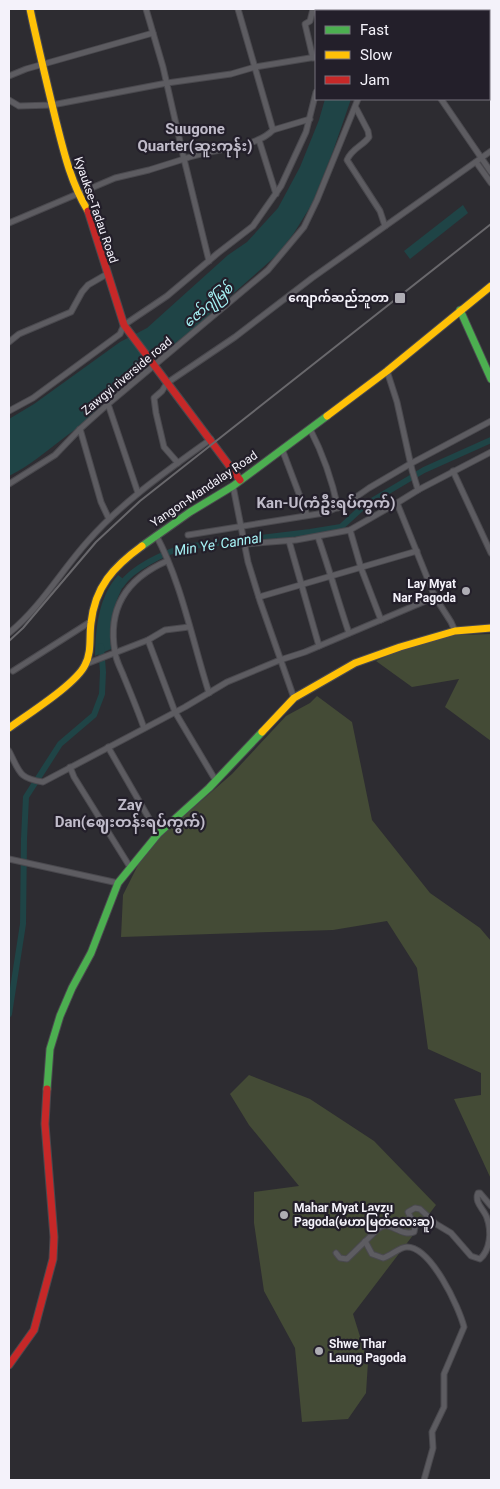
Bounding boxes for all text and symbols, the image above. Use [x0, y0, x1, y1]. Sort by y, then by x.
legend [315, 10, 490, 100]
text: Fast [360, 21, 389, 39]
text: Slow [360, 46, 392, 64]
text: Jam [360, 71, 390, 89]
district label: Suugone Quarter(ဆူးကုန်း) [137, 120, 253, 158]
street label: Kyaukse-Tadau Road [71, 155, 121, 265]
water label: ဇော်ဂျီမြစ် [179, 277, 240, 333]
place label: ကျောက်ဆည်ဘူတာ [288, 288, 389, 309]
marker: ကျောက်ဆည်ဘူတာ [393, 291, 407, 305]
street label: Zawgyi riverside road [79, 334, 175, 418]
street label: Yangon-Mandalay Road [148, 448, 260, 530]
district label: Kan-U(ကံဦးရပ်ကွက်) [257, 493, 395, 515]
water label: Min Ye' Cannal [173, 529, 264, 559]
place label: Lay Myat Nar Pagoda [393, 577, 457, 605]
marker: Lay Myat Nar Pagoda [460, 585, 472, 597]
district label: Zay Dan(ဈေးတန်းရပ်ကွက်) [55, 796, 205, 834]
place label: Mahar Myat Layzu Pagoda(မဟာမြတ်လေးဆူ) [294, 1201, 434, 1233]
marker: Mahar Myat Layzu Pagoda(မဟာမြတ်လေးဆူ) [278, 1209, 290, 1221]
place label: Shwe Thar Laung Pagoda [329, 1337, 407, 1365]
marker: Shwe Thar Laung Pagoda [313, 1345, 325, 1357]

